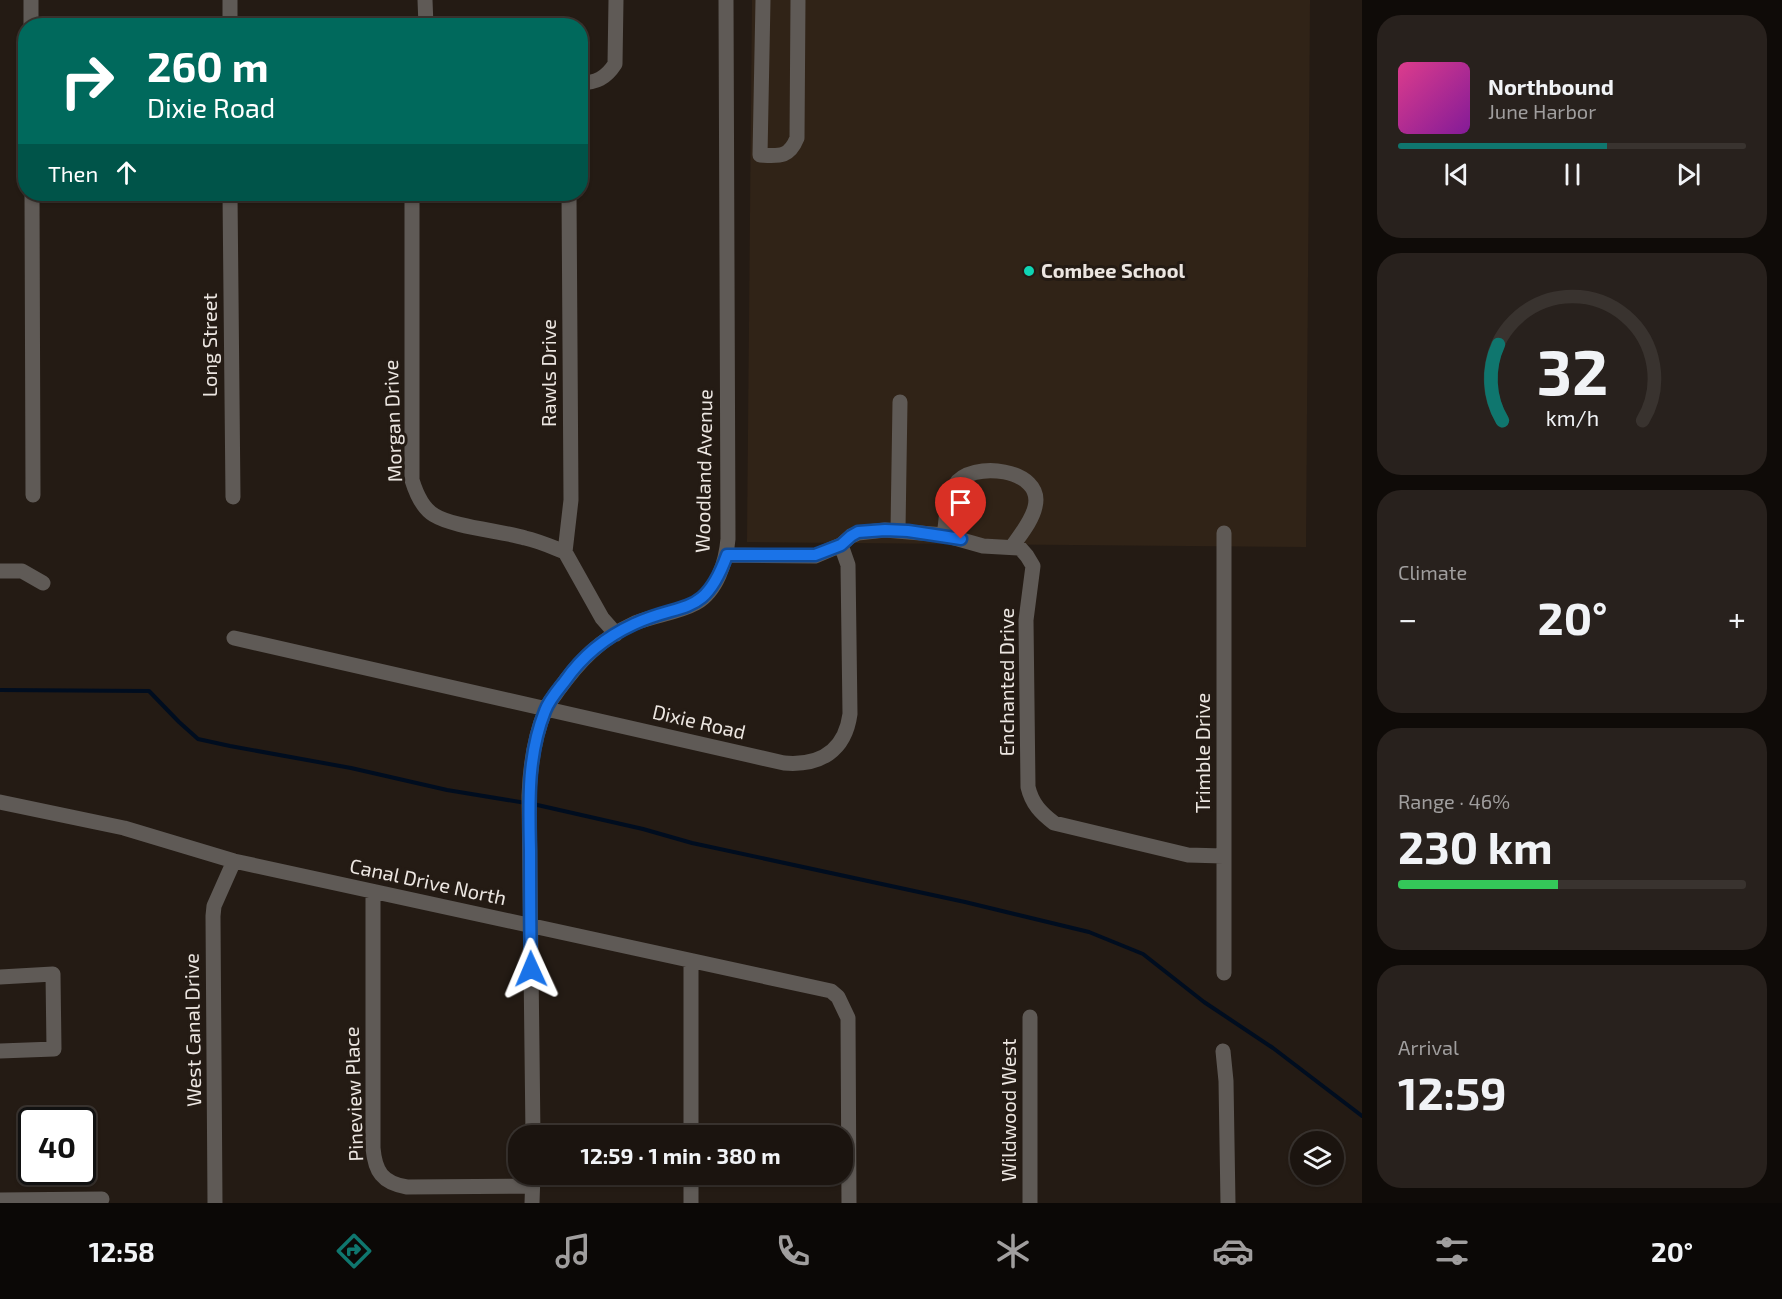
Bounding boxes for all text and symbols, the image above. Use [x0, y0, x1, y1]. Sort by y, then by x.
text: 260 m [147, 40, 269, 90]
icon: right [48, 42, 126, 120]
text: Northbound [1488, 73, 1614, 99]
text: Dixie Road [147, 91, 275, 123]
text: June Harbor [1488, 99, 1596, 123]
icon: ahead [110, 156, 143, 189]
icon: previous [1440, 158, 1473, 191]
icon: pause [1556, 158, 1589, 191]
icon: next [1672, 158, 1705, 191]
text: Then [48, 160, 98, 186]
place label: Combee School [1041, 258, 1185, 282]
marker: Combee School [1022, 264, 1036, 278]
street label: Long Street [197, 292, 221, 397]
street label: Rawls Drive [536, 319, 560, 427]
text: 32 [1536, 333, 1608, 408]
street label: Morgan Drive [378, 359, 406, 483]
street label: Woodland Avenue [690, 389, 716, 553]
text: km/h [1545, 405, 1599, 430]
pin [935, 477, 986, 539]
icon: arrive [944, 486, 977, 519]
text: Climate [1398, 560, 1467, 584]
text: 20° [1538, 590, 1608, 644]
text: − [1398, 598, 1417, 638]
text: + [1728, 598, 1746, 638]
street label: Enchanted Drive [994, 608, 1018, 756]
street label: Trimble Drive [1190, 693, 1214, 813]
street label: Dixie Road [650, 699, 748, 743]
text: Range · 46% [1398, 789, 1510, 813]
text: 230 km [1398, 819, 1553, 873]
street label: Canal Drive North [348, 853, 509, 909]
position arrow [499, 937, 563, 1001]
street label: West Canal Drive [179, 953, 205, 1107]
street label: Pineview Place [339, 1026, 367, 1162]
text: Arrival [1398, 1035, 1459, 1059]
street label: Wildwood West [996, 1038, 1020, 1182]
text: 12:59 [1398, 1065, 1507, 1119]
speed limit sign: 40 [18, 1107, 96, 1185]
map controls [1290, 1131, 1344, 1185]
button: layers [1290, 1131, 1344, 1185]
text: 12:59 · 1 min · 380 m [580, 1142, 781, 1168]
icon: directions [333, 1230, 375, 1272]
icon: music [552, 1230, 594, 1272]
icon: phone [772, 1230, 814, 1272]
icon: climate [992, 1230, 1034, 1272]
icon: car [1212, 1230, 1254, 1272]
icon: filters [1431, 1230, 1473, 1272]
text: 12:58 [89, 1235, 155, 1267]
text: 20° [1651, 1235, 1693, 1267]

